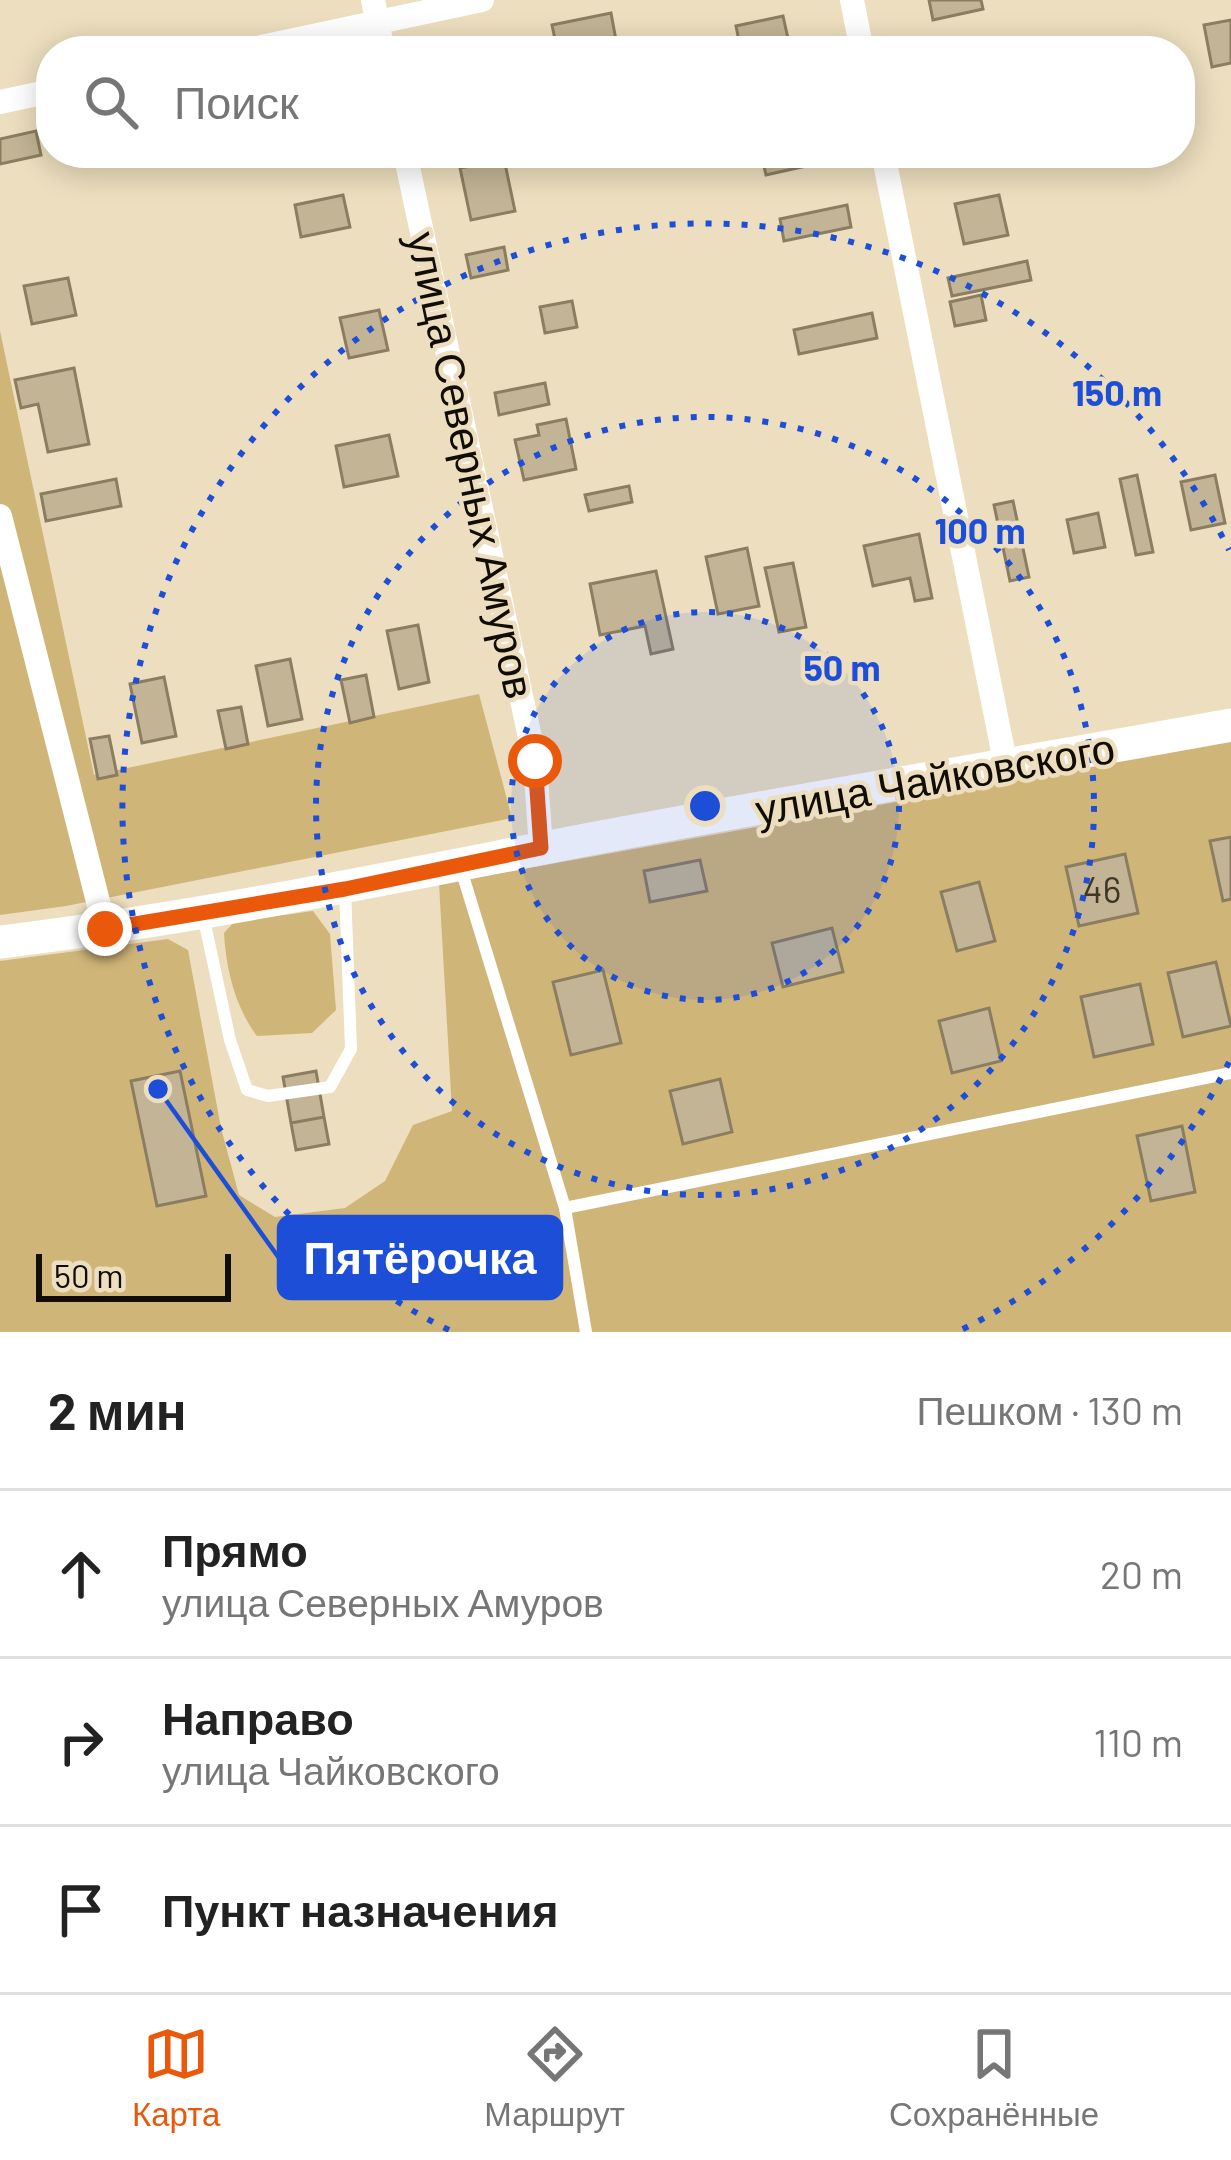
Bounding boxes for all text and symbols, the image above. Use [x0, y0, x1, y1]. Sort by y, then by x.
search box [36, 36, 1195, 168]
icon: search [78, 69, 144, 135]
text: Поиск [174, 74, 299, 128]
street label: улица Северных Амуров [398, 227, 547, 703]
text: 150 m [1072, 370, 1162, 413]
text: 100 m [934, 508, 1026, 551]
text: 50 m [803, 645, 881, 688]
street label: улица Чайковского [751, 721, 1118, 834]
route start [508, 734, 562, 788]
centre of rings [684, 785, 726, 827]
house number: 46 [1083, 867, 1121, 910]
route end [78, 902, 132, 956]
callout: Пятёрочка [279, 1217, 561, 1298]
text: Пятёрочка [303, 1229, 538, 1283]
scale bar [36, 1248, 231, 1301]
text: 50 m [54, 1255, 124, 1295]
text: 2 мин [48, 1379, 187, 1440]
text: Пешком · 130 m [916, 1386, 1183, 1433]
text: Прямо [162, 1522, 308, 1576]
icon: ahead [48, 1541, 114, 1607]
text: 20 m [1100, 1550, 1183, 1597]
text: улица Северных Амуров [162, 1578, 604, 1625]
text: Направо [162, 1690, 354, 1744]
icon: right [48, 1709, 114, 1775]
text: 110 m [1093, 1718, 1183, 1765]
text: улица Чайковского [162, 1746, 500, 1793]
icon: arrive [48, 1877, 114, 1943]
text: Пункт назначения [162, 1882, 559, 1936]
tab: Карта [132, 2021, 220, 2134]
tab: Маршрут [484, 2021, 625, 2134]
tab: Сохранённые [889, 2021, 1099, 2134]

